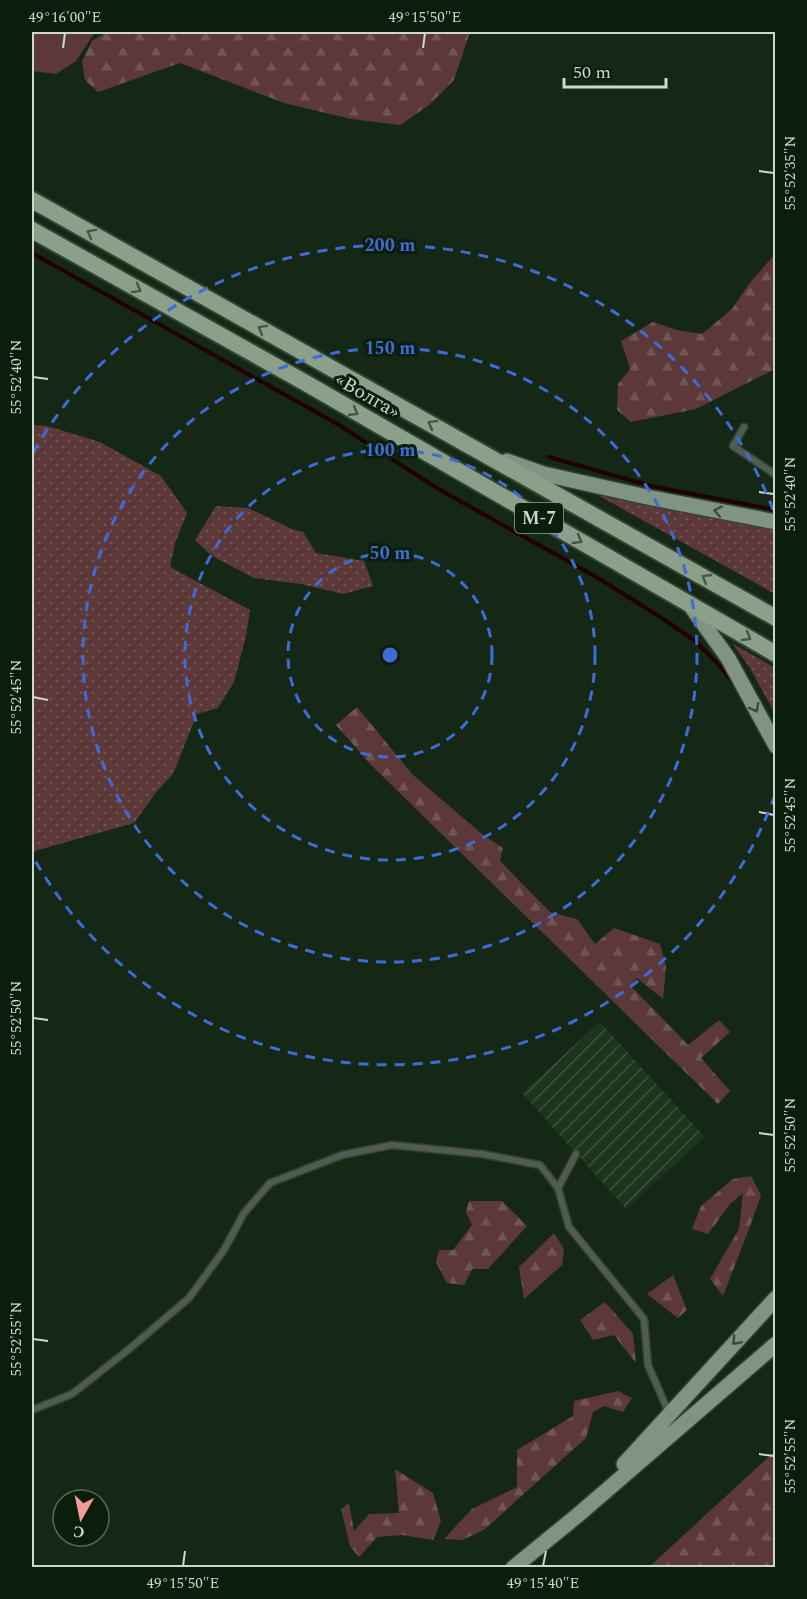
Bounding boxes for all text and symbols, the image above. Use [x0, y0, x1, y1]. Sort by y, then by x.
text: 49°16'00"E [29, 6, 101, 29]
text: 49°15'50"E [389, 6, 461, 29]
scale bar [564, 51, 666, 89]
text: 50 m [573, 59, 611, 86]
text: 55°52'35"N [779, 135, 802, 211]
one-way arrow [87, 229, 98, 241]
text: 200 m [364, 232, 416, 259]
one-way arrow [131, 282, 142, 293]
one-way arrow [257, 325, 268, 336]
text: 150 m [364, 335, 416, 362]
text: 55°52'40"N [5, 339, 28, 415]
street label: «Волга» [329, 365, 406, 427]
one-way arrow [348, 404, 358, 416]
one-way arrow [428, 420, 438, 431]
text: 100 m [364, 437, 416, 464]
text: 55°52'40"N [779, 456, 802, 532]
road number: М-7 [515, 503, 563, 533]
one-way arrow [713, 505, 723, 518]
one-way arrow [572, 533, 582, 545]
text: 50 m [370, 540, 410, 567]
one-way arrow [702, 574, 713, 586]
one-way arrow [741, 630, 751, 642]
centre of rings [380, 645, 400, 665]
text: 55°52'45"N [5, 659, 28, 735]
one-way arrow [748, 702, 759, 712]
text: 55°52'45"N [779, 777, 802, 853]
text: 55°52'50"N [5, 980, 28, 1056]
text: 55°52'50"N [779, 1097, 802, 1173]
text: 55°52'55"N [5, 1301, 28, 1377]
one-way arrow [732, 1334, 743, 1345]
text: 55°52'55"N [779, 1418, 802, 1494]
north arrow [51, 1488, 111, 1548]
text: С [71, 1519, 86, 1545]
text: 49°15'50"E [147, 1572, 219, 1595]
text: 49°15'40"E [507, 1572, 579, 1595]

